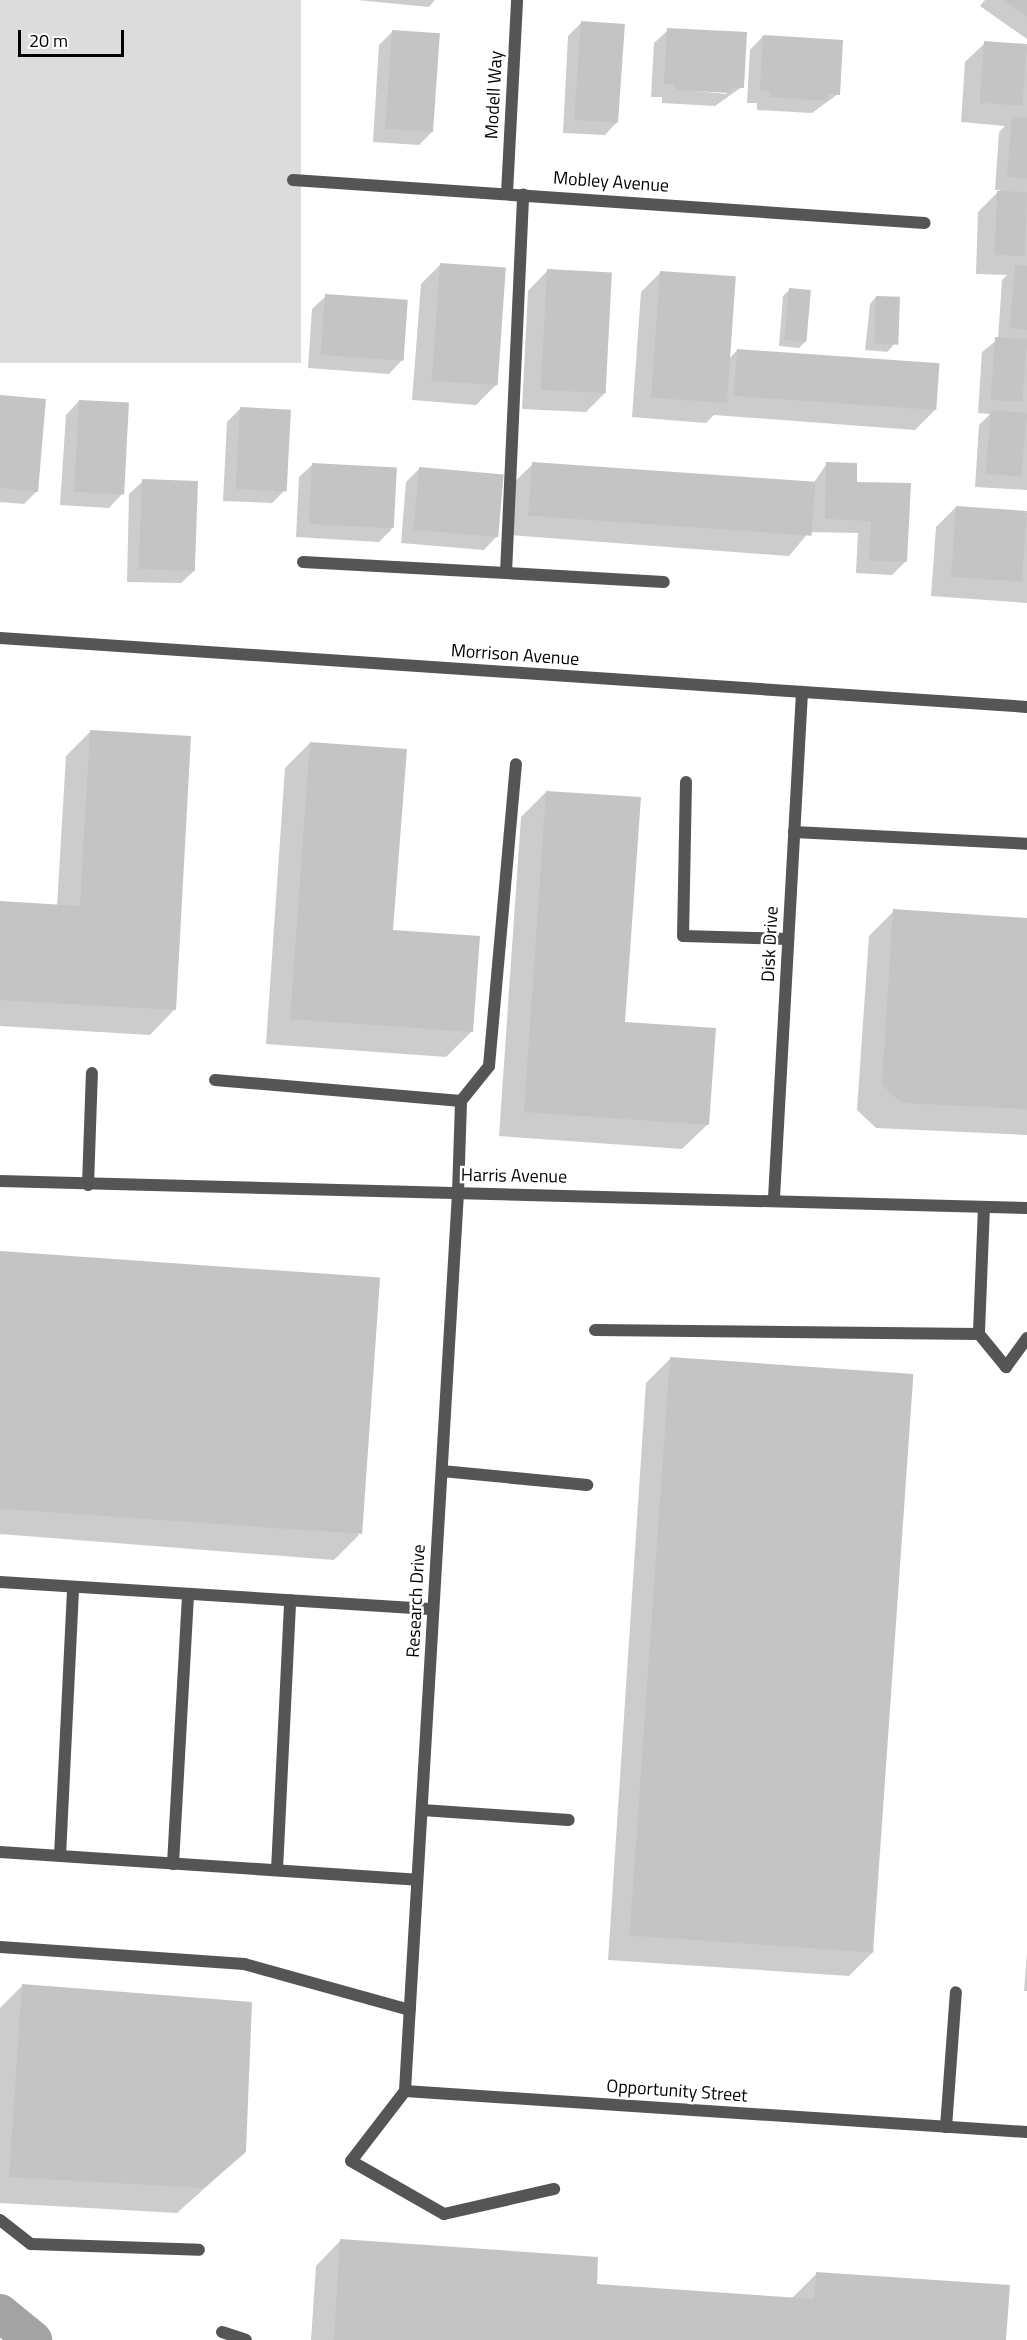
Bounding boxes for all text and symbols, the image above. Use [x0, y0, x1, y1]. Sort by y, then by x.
scale bar [21, 18, 128, 56]
text: 20 m [29, 27, 68, 54]
street label: Modell Way [481, 50, 507, 140]
street label: Mobley Avenue [552, 167, 670, 197]
street label: Morrison Avenue [450, 640, 580, 670]
street label: Disk Drive [757, 906, 783, 982]
street label: Harris Avenue [461, 1164, 567, 1188]
street label: Research Drive [402, 1544, 430, 1658]
street label: Opportunity Street [606, 2075, 748, 2107]

